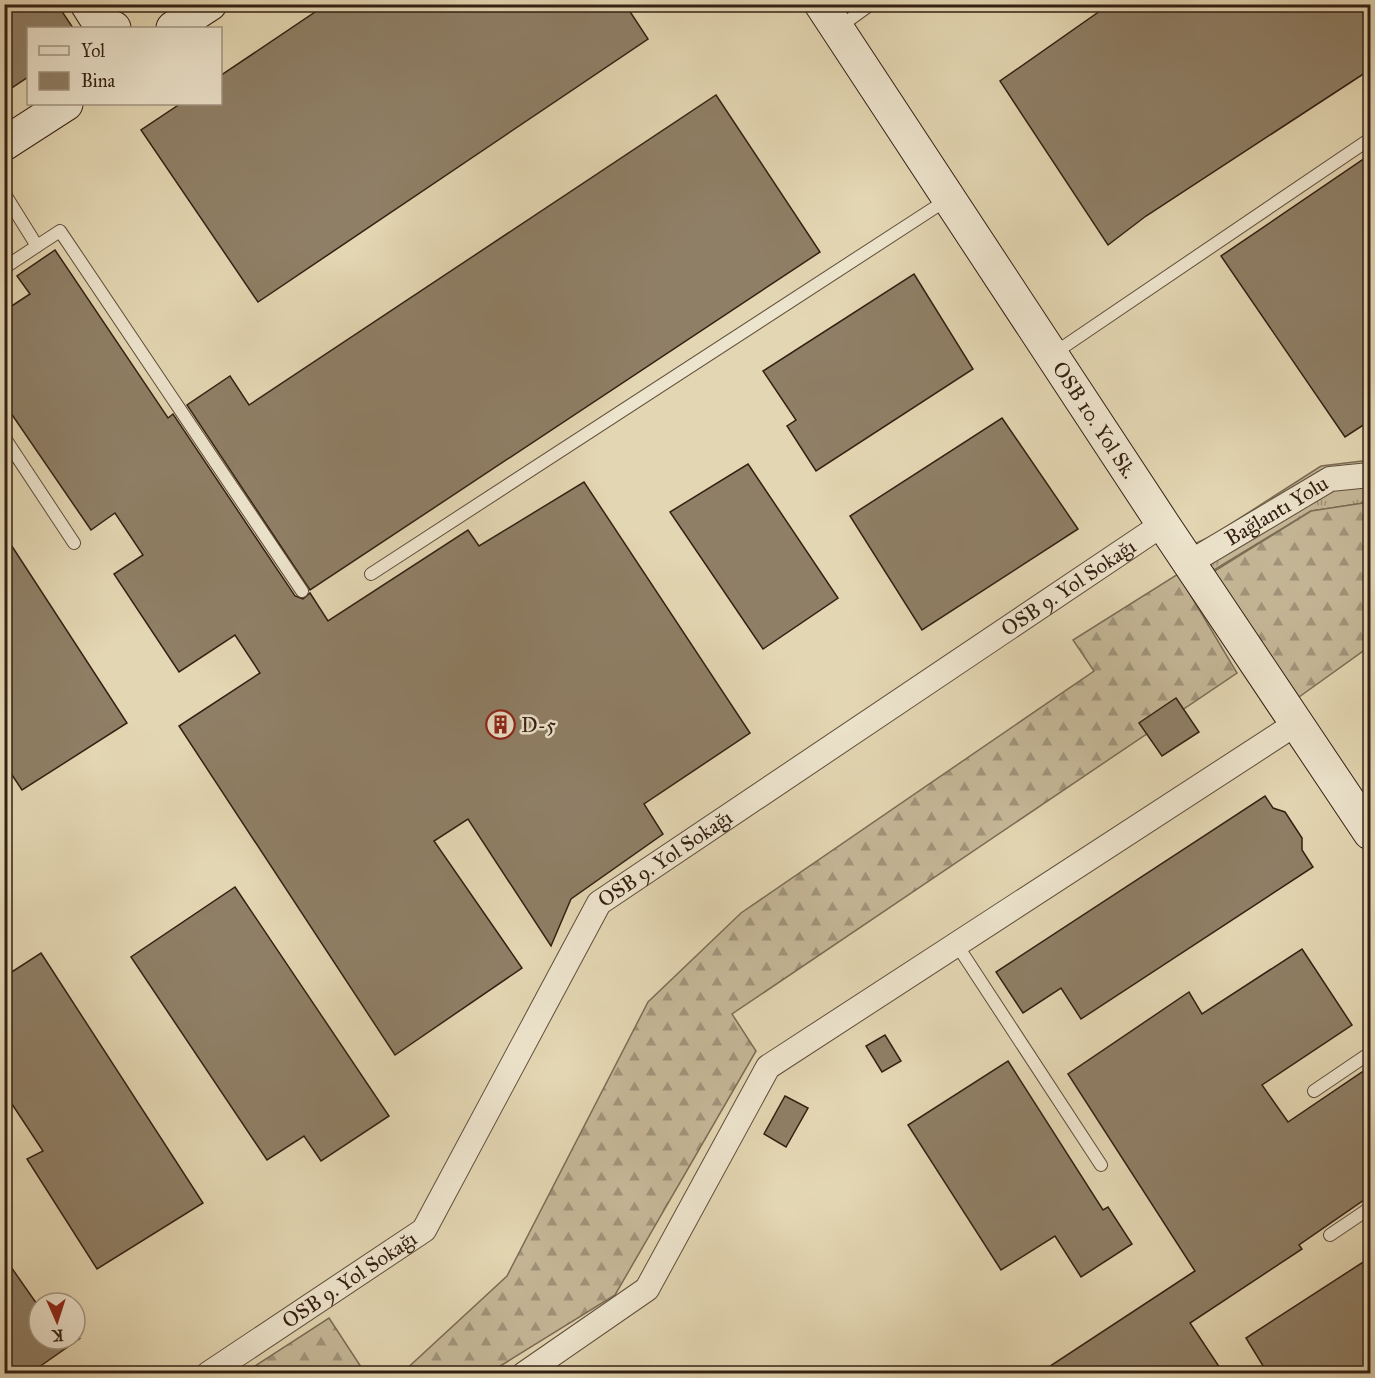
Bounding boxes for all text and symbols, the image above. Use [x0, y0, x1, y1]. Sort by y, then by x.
legend [27, 27, 222, 105]
text: Yol [81, 40, 105, 62]
text: Bina [81, 70, 116, 92]
street label: OSB 10. Yol Sk. [1047, 357, 1143, 484]
street label: Bağlantı Yolu [1220, 470, 1333, 552]
street label: OSB 9. Yol Sokağı [996, 533, 1141, 642]
building icon: D-5 [484, 709, 516, 741]
place label: D-5 [521, 712, 556, 738]
street label: OSB 9. Yol Sokağı [593, 804, 737, 913]
street label: OSB 9. Yol Sokağı [277, 1225, 422, 1334]
north arrow [27, 1291, 87, 1351]
text: K [51, 1326, 64, 1345]

